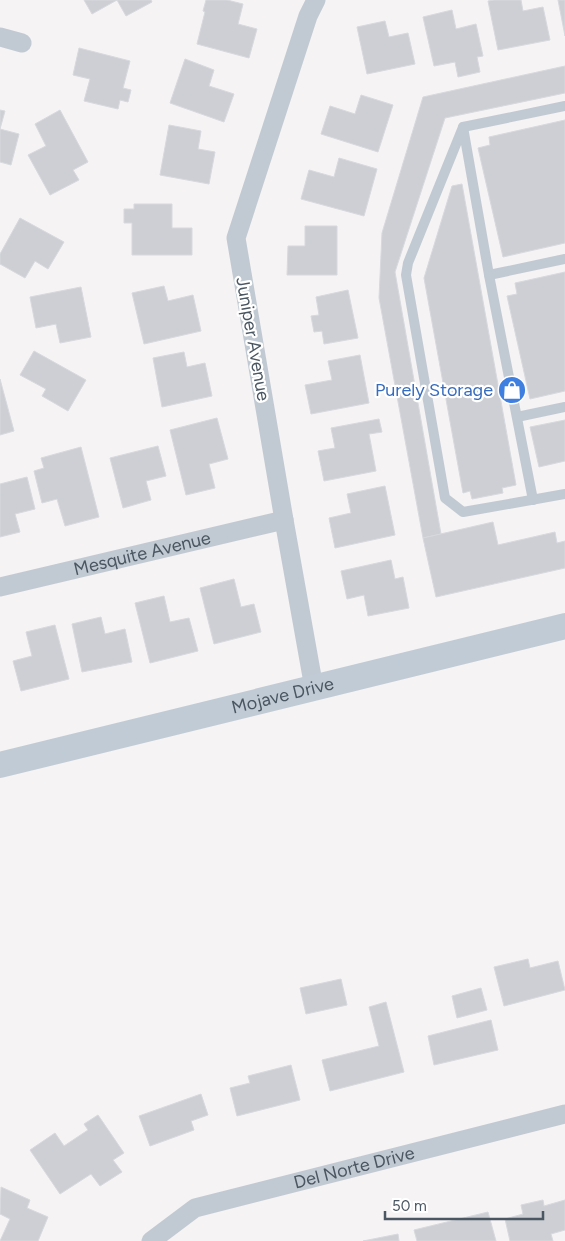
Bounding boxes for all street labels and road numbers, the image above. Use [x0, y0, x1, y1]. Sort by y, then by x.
street label: Juniper Avenue [231, 275, 275, 403]
street label: Mesquite Avenue [71, 527, 213, 580]
street label: Mojave Drive [229, 672, 336, 719]
street label: Del Norte Drive [291, 1142, 417, 1194]

